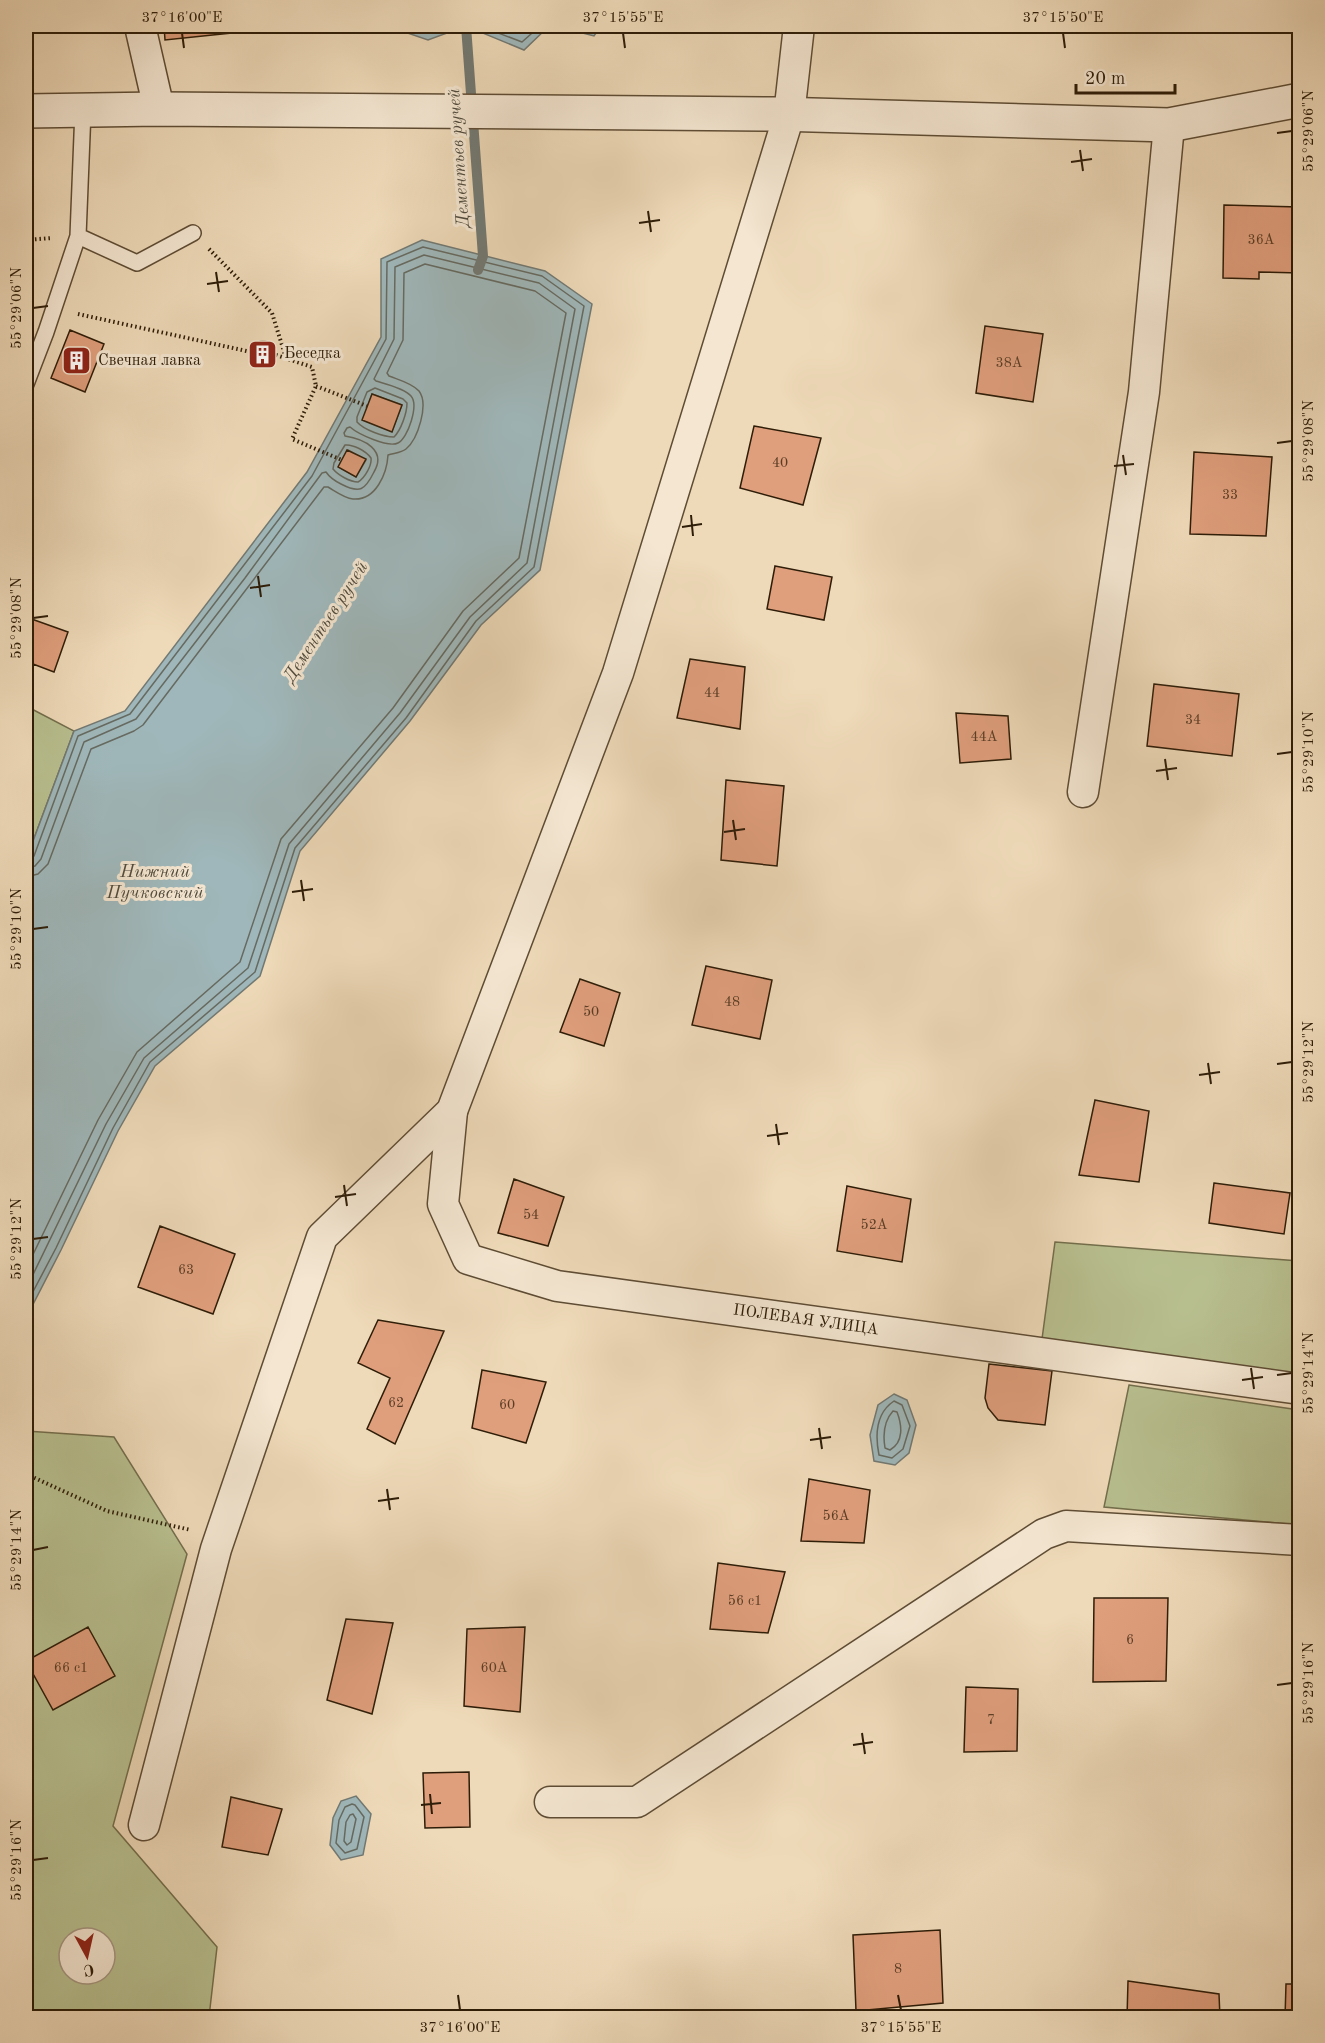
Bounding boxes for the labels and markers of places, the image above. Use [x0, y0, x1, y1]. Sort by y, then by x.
building icon: Беседка [247, 338, 279, 370]
building icon: Свечная лавка [61, 345, 93, 377]
place label: Беседка [284, 346, 341, 362]
place label: Свечная лавка [98, 353, 201, 369]

